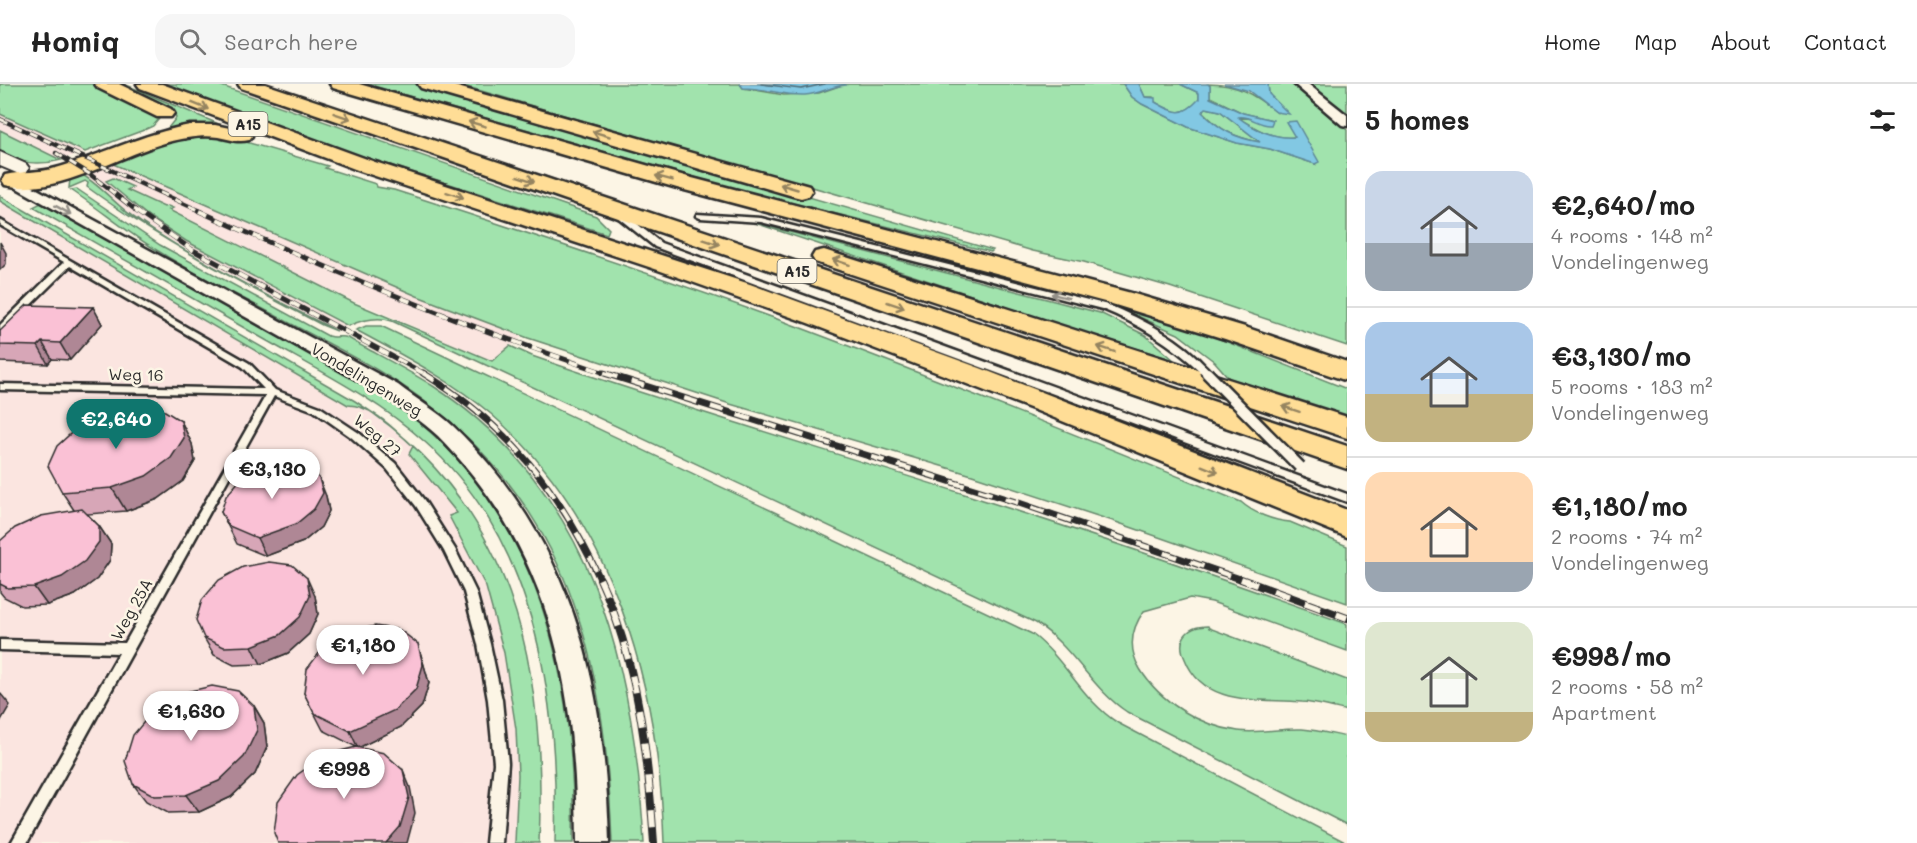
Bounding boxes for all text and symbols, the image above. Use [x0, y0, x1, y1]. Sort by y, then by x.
search box [155, 14, 575, 68]
text: Homiq [30, 23, 119, 59]
icon: search [176, 25, 209, 58]
text: Search here [224, 27, 358, 56]
text: Home [1544, 28, 1601, 55]
text: Map [1634, 28, 1677, 55]
text: About [1710, 28, 1771, 55]
text: Contact [1804, 28, 1887, 55]
one-way arrow [191, 101, 209, 112]
text: 5 homes [1365, 103, 1470, 137]
icon: filters [1866, 104, 1899, 137]
road number: A15 [228, 112, 268, 136]
one-way arrow [332, 112, 351, 123]
one-way arrow [468, 118, 487, 130]
one-way arrow [592, 128, 611, 140]
one-way arrow [655, 171, 674, 183]
one-way arrow [516, 175, 535, 186]
one-way arrow [779, 181, 798, 192]
text: €2,640/mo [1551, 188, 1695, 222]
one-way arrow [445, 190, 464, 201]
icon: home [1413, 195, 1485, 267]
one-way arrow [54, 204, 71, 216]
text: 4 rooms · 148 m² [1551, 222, 1713, 248]
one-way arrow [701, 237, 720, 248]
text: Vondelingenweg [1551, 248, 1709, 274]
one-way arrow [832, 256, 851, 267]
road number: A15 [778, 259, 816, 283]
one-way arrow [1051, 289, 1070, 301]
one-way arrow [886, 300, 905, 311]
street label: Vondelingenweg [308, 338, 426, 420]
text: €3,130/mo [1551, 339, 1691, 373]
one-way arrow [1097, 343, 1116, 354]
icon: home [1413, 346, 1485, 418]
street label: Weg 16 [108, 363, 164, 385]
text: 5 rooms · 183 m² [1551, 373, 1713, 399]
pin: €2,640 [67, 399, 165, 450]
text: Vondelingenweg [1551, 399, 1709, 425]
one-way arrow [1282, 403, 1301, 414]
text: €2,640 [80, 405, 152, 431]
street label: Weg 27 [350, 409, 406, 461]
pin: €3,130 [223, 449, 321, 500]
text: €3,130 [238, 455, 306, 481]
one-way arrow [1201, 464, 1219, 475]
text: €1,180/mo [1551, 489, 1688, 523]
icon: home [1413, 496, 1485, 568]
text: 2 rooms · 74 m² [1551, 523, 1702, 549]
text: Vondelingenweg [1551, 549, 1709, 575]
street label: Weg 25A [105, 574, 157, 644]
pin: €1,180 [314, 625, 412, 676]
text: €1,180 [330, 631, 396, 657]
text: €998/mo [1551, 639, 1671, 673]
icon: home [1413, 646, 1485, 718]
text: 2 rooms · 58 m² [1551, 673, 1703, 699]
pin: €1,630 [142, 691, 240, 742]
text: €1,630 [157, 697, 225, 723]
text: Apartment [1551, 699, 1657, 725]
pin: €998 [308, 749, 380, 800]
text: €998 [318, 755, 370, 781]

